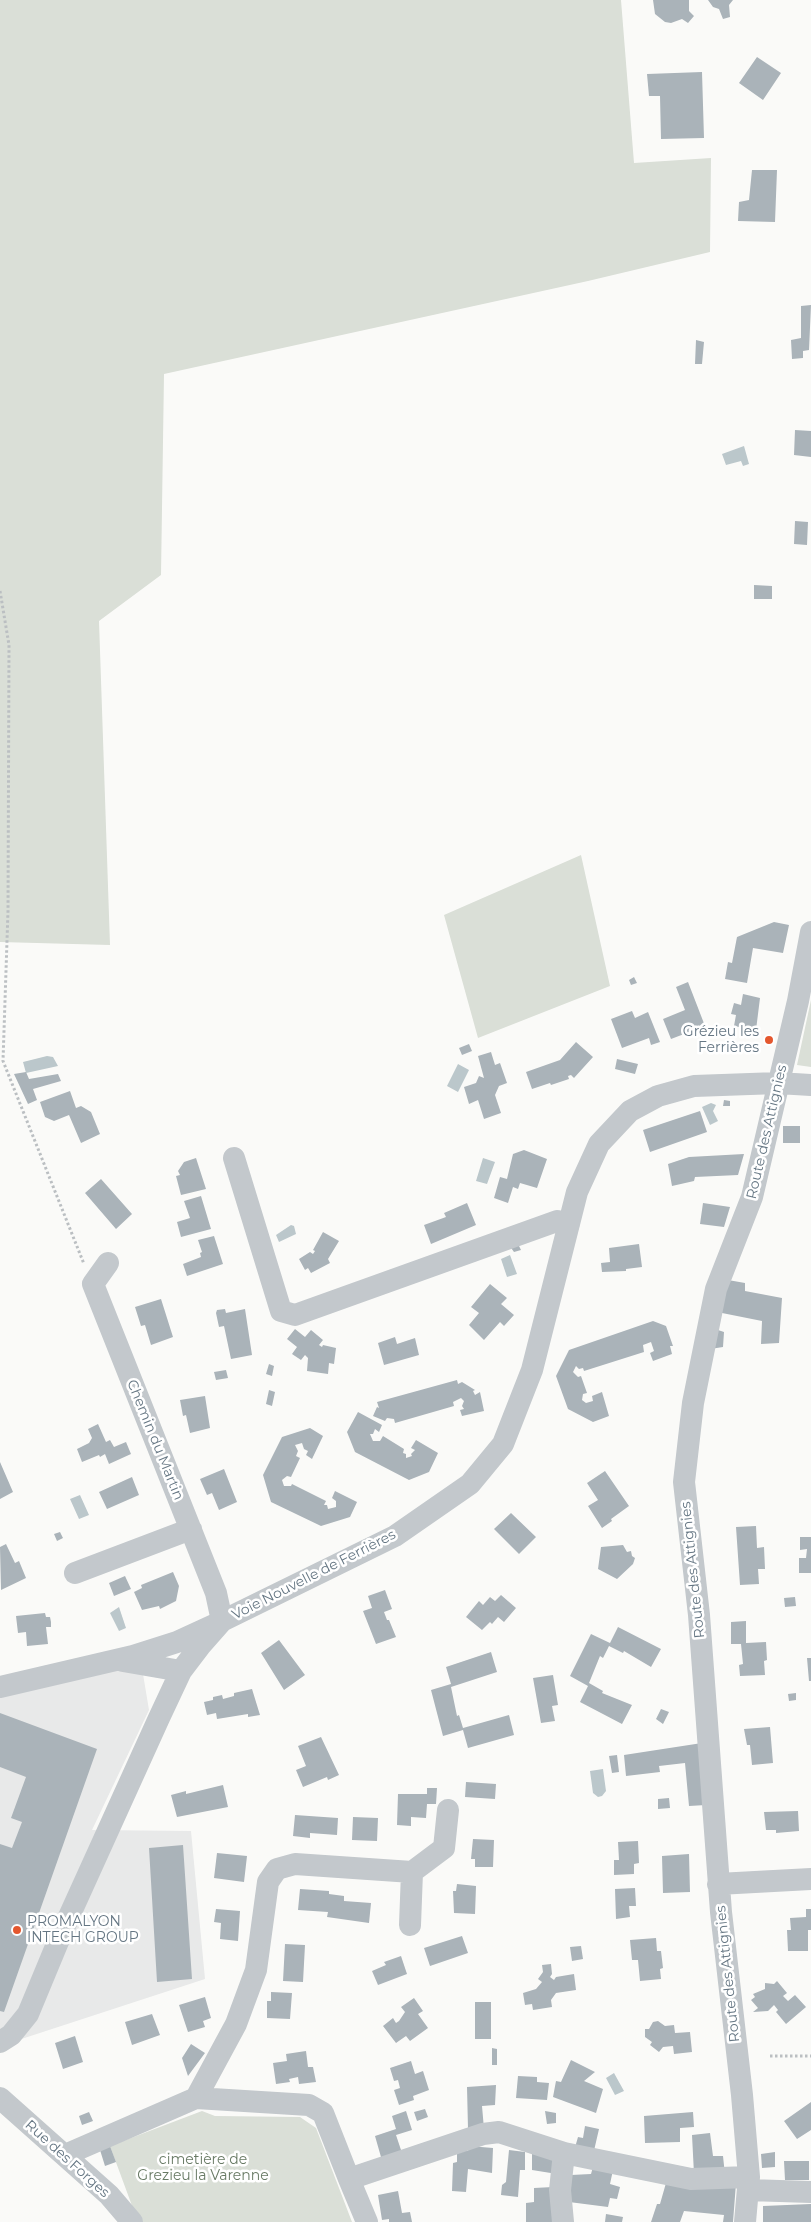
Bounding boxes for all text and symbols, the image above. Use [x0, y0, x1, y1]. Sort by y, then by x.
place label: Grézieu les Ferrières [683, 1024, 759, 1056]
marker: Grézieu les Ferrières [763, 1034, 775, 1046]
street label: Route des Attignies [743, 1063, 791, 1201]
street label: Chemin du Martin [123, 1377, 187, 1503]
street label: Route des Attignies [677, 1501, 709, 1639]
street label: Voie Nouvelle de Ferrières [229, 1526, 399, 1624]
street label: Route des Attignies [712, 1905, 744, 2043]
place label: PROMALYON INTECH GROUP [27, 1914, 139, 1946]
marker: PROMALYON INTECH GROUP [11, 1924, 23, 1936]
street label: Rue des Forges [21, 2117, 113, 2201]
park label: cimetière de Grezieu la Varenne [137, 2152, 269, 2184]

